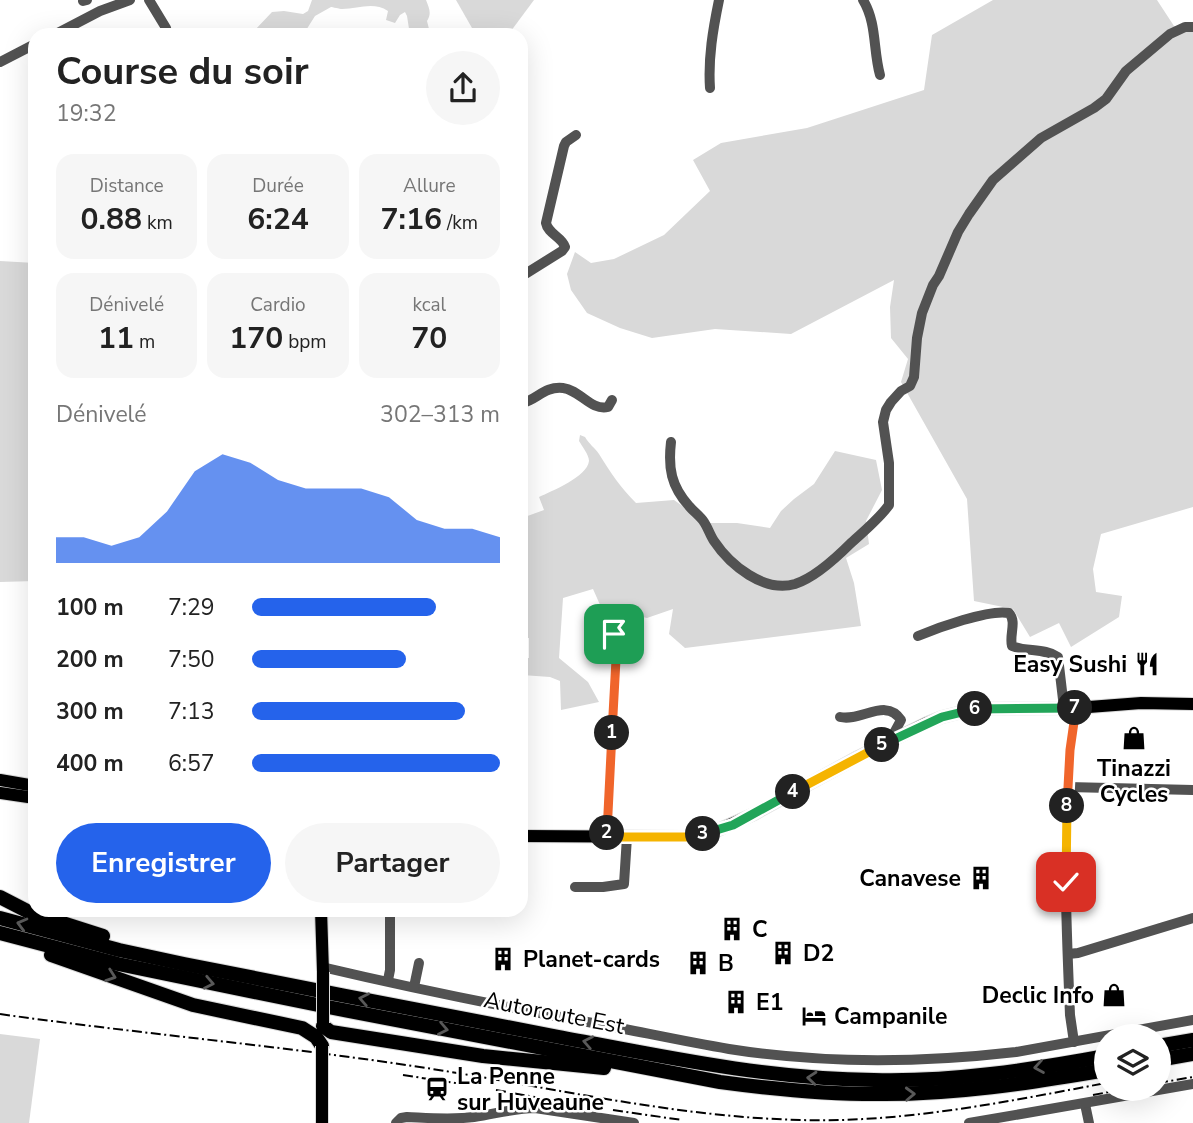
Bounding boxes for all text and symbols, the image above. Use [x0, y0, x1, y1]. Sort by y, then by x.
text: Course du soir [56, 46, 309, 97]
button: share [426, 51, 500, 125]
text: 19:32 [56, 98, 116, 129]
text: Distance [90, 173, 164, 199]
text: Durée [252, 173, 304, 199]
text: Allure [403, 173, 456, 199]
text: 0.88 [81, 199, 142, 240]
text: 6:24 [247, 199, 309, 240]
text: 7:16 [381, 199, 442, 240]
text: km [142, 210, 173, 236]
text: /km [442, 210, 478, 236]
text: Dénivelé [89, 292, 164, 318]
text: Cardio [250, 292, 306, 318]
text: kcal [412, 292, 446, 318]
text: 11 [98, 318, 134, 359]
text: 170 [229, 318, 283, 359]
text: 70 [411, 318, 447, 359]
text: m [134, 329, 155, 355]
text: bpm [283, 329, 327, 355]
text: Dénivelé [56, 399, 147, 430]
text: 302–313 m [380, 399, 500, 430]
text: 100 m [56, 592, 124, 623]
text: 7:29 [168, 592, 215, 623]
pin [584, 604, 644, 664]
icon: arrive [595, 615, 633, 653]
text: 200 m [56, 644, 124, 675]
text: 7:50 [168, 644, 215, 675]
place label: Easy Sushi [1013, 649, 1127, 680]
restaurant icon: Easy Sushi [1133, 650, 1161, 678]
pin: 7 [1058, 690, 1092, 726]
pin: 6 [958, 692, 992, 726]
text: 7 [1069, 694, 1080, 720]
text: 6 [969, 695, 980, 721]
text: 300 m [56, 696, 124, 727]
text: 7:13 [168, 696, 215, 727]
pin: 1 [594, 716, 630, 750]
text: 1 [606, 719, 617, 745]
shop icon: Tinazzi Cycles [1120, 724, 1148, 752]
pin: 5 [864, 728, 900, 762]
text: 5 [876, 731, 887, 757]
text: 400 m [56, 748, 124, 779]
text: 6:57 [168, 748, 215, 779]
place label: Tinazzi Cycles [1097, 753, 1171, 810]
pin: 4 [776, 774, 810, 810]
text: 4 [787, 778, 798, 804]
pin: 8 [1050, 788, 1084, 824]
text: 8 [1061, 792, 1072, 818]
pin: 2 [590, 816, 624, 850]
pin: 3 [686, 816, 720, 852]
text: 2 [601, 819, 612, 845]
text: 3 [697, 820, 708, 846]
button: Enregistrer [56, 823, 271, 903]
button: Partager [285, 823, 500, 903]
pin [1036, 852, 1096, 912]
place label: Canavese [859, 863, 961, 894]
icon: check [1047, 863, 1085, 901]
building icon: Canavese [967, 864, 995, 892]
place label: C [752, 914, 768, 945]
building icon: C [718, 915, 746, 943]
one-way arrow [16, 918, 28, 932]
place label: D2 [803, 938, 834, 969]
building icon: D2 [769, 939, 797, 967]
place label: Planet-cards [523, 944, 660, 975]
building icon: Planet-cards [489, 945, 517, 973]
place label: B [718, 948, 734, 979]
building icon: B [684, 949, 712, 977]
one-way arrow [104, 968, 116, 982]
one-way arrow [203, 974, 215, 989]
place label: Declic Info [982, 980, 1094, 1011]
shop icon: Declic Info [1100, 981, 1128, 1009]
street label: Autoroute Est [481, 984, 628, 1042]
place label: E1 [756, 987, 784, 1018]
building icon: E1 [722, 988, 750, 1016]
one-way arrow [358, 992, 370, 1007]
place label: Campanile [834, 1001, 947, 1032]
hotel icon: Campanile [800, 1002, 828, 1030]
one-way arrow [437, 1020, 449, 1035]
map controls [1094, 1024, 1171, 1101]
button: layers [1094, 1024, 1171, 1101]
one-way arrow [582, 1035, 594, 1050]
one-way arrow [1033, 1059, 1045, 1074]
place label: La Penne sur Huveaune [457, 1061, 604, 1118]
one-way arrow [806, 1071, 817, 1086]
station icon: La Penne sur Huveaune [423, 1075, 451, 1103]
one-way arrow [904, 1086, 915, 1101]

